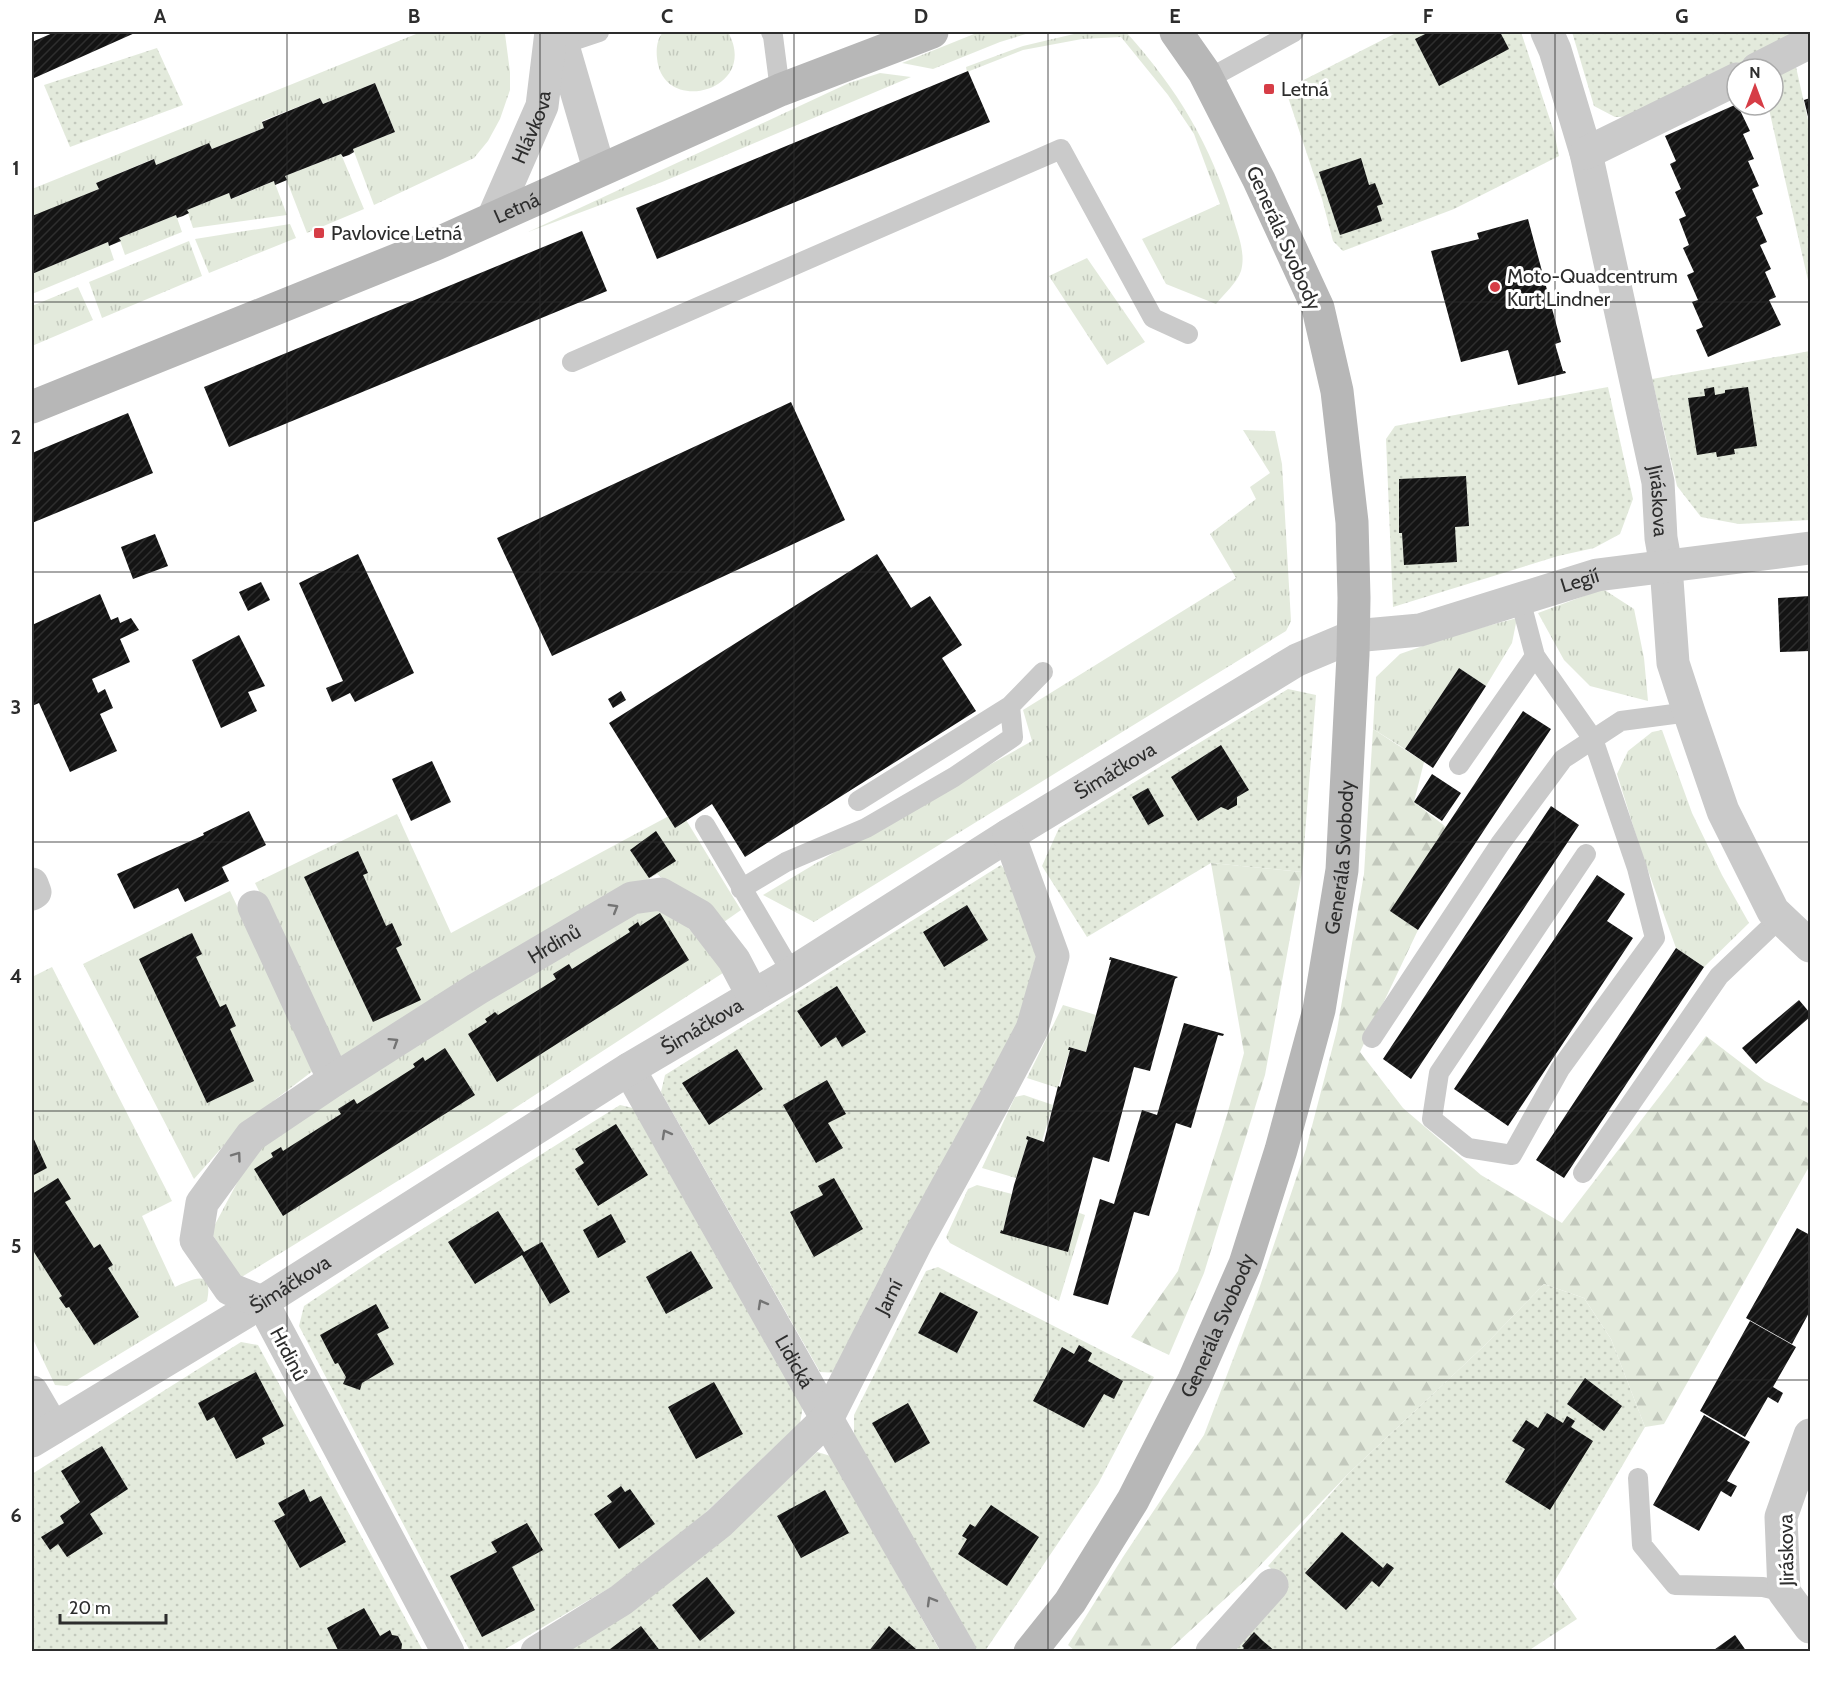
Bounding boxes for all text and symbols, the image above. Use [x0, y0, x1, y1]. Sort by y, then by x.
text: A [154, 4, 167, 28]
text: B [408, 4, 420, 28]
text: C [661, 4, 673, 28]
text: D [914, 4, 928, 28]
text: E [1169, 4, 1181, 28]
text: F [1423, 4, 1434, 28]
text: G [1675, 4, 1689, 28]
north arrow [1725, 57, 1785, 117]
text: N [1749, 63, 1761, 82]
place label: Letná [1281, 77, 1329, 101]
marker: Letná [1262, 82, 1276, 96]
street label: Hlávkova [506, 89, 556, 167]
text: 1 [12, 156, 20, 180]
street label: Generála Svobody [1242, 162, 1326, 314]
street label: Letná [490, 187, 544, 229]
place label: Pavlovice Letná [331, 221, 462, 245]
marker: Pavlovice Letná [312, 226, 326, 240]
place label: Moto-Quadcentrum Kurt Lindner [1507, 264, 1678, 311]
marker: Moto-Quadcentrum Kurt Lindner [1488, 280, 1502, 294]
text: 2 [11, 425, 21, 449]
street label: Jiráskova [1642, 462, 1673, 538]
street label: Legií [1557, 563, 1602, 598]
text: 3 [11, 695, 21, 719]
street label: Šimáčkova [1070, 736, 1161, 804]
street label: Generála Svobody [1320, 780, 1359, 936]
one-way arrow [608, 903, 618, 915]
street label: Hrdinů [523, 919, 585, 969]
text: 4 [10, 964, 22, 988]
street label: Šimáčkova [657, 993, 747, 1059]
one-way arrow [387, 1039, 398, 1050]
one-way arrow [662, 1130, 673, 1140]
one-way arrow [229, 1151, 240, 1162]
text: 5 [11, 1234, 21, 1258]
street label: Šimáčkova [245, 1250, 335, 1319]
street label: Generála Svobody [1175, 1251, 1260, 1402]
street label: Jarní [869, 1275, 908, 1320]
one-way arrow [758, 1300, 769, 1310]
street label: Hrdinů [265, 1323, 313, 1385]
street label: Lidická [770, 1331, 819, 1393]
text: 6 [10, 1503, 22, 1527]
street label: Jiráskova [1773, 1513, 1799, 1587]
scale bar [60, 1587, 166, 1625]
text: 20 m [69, 1597, 111, 1619]
one-way arrow [927, 1597, 939, 1607]

